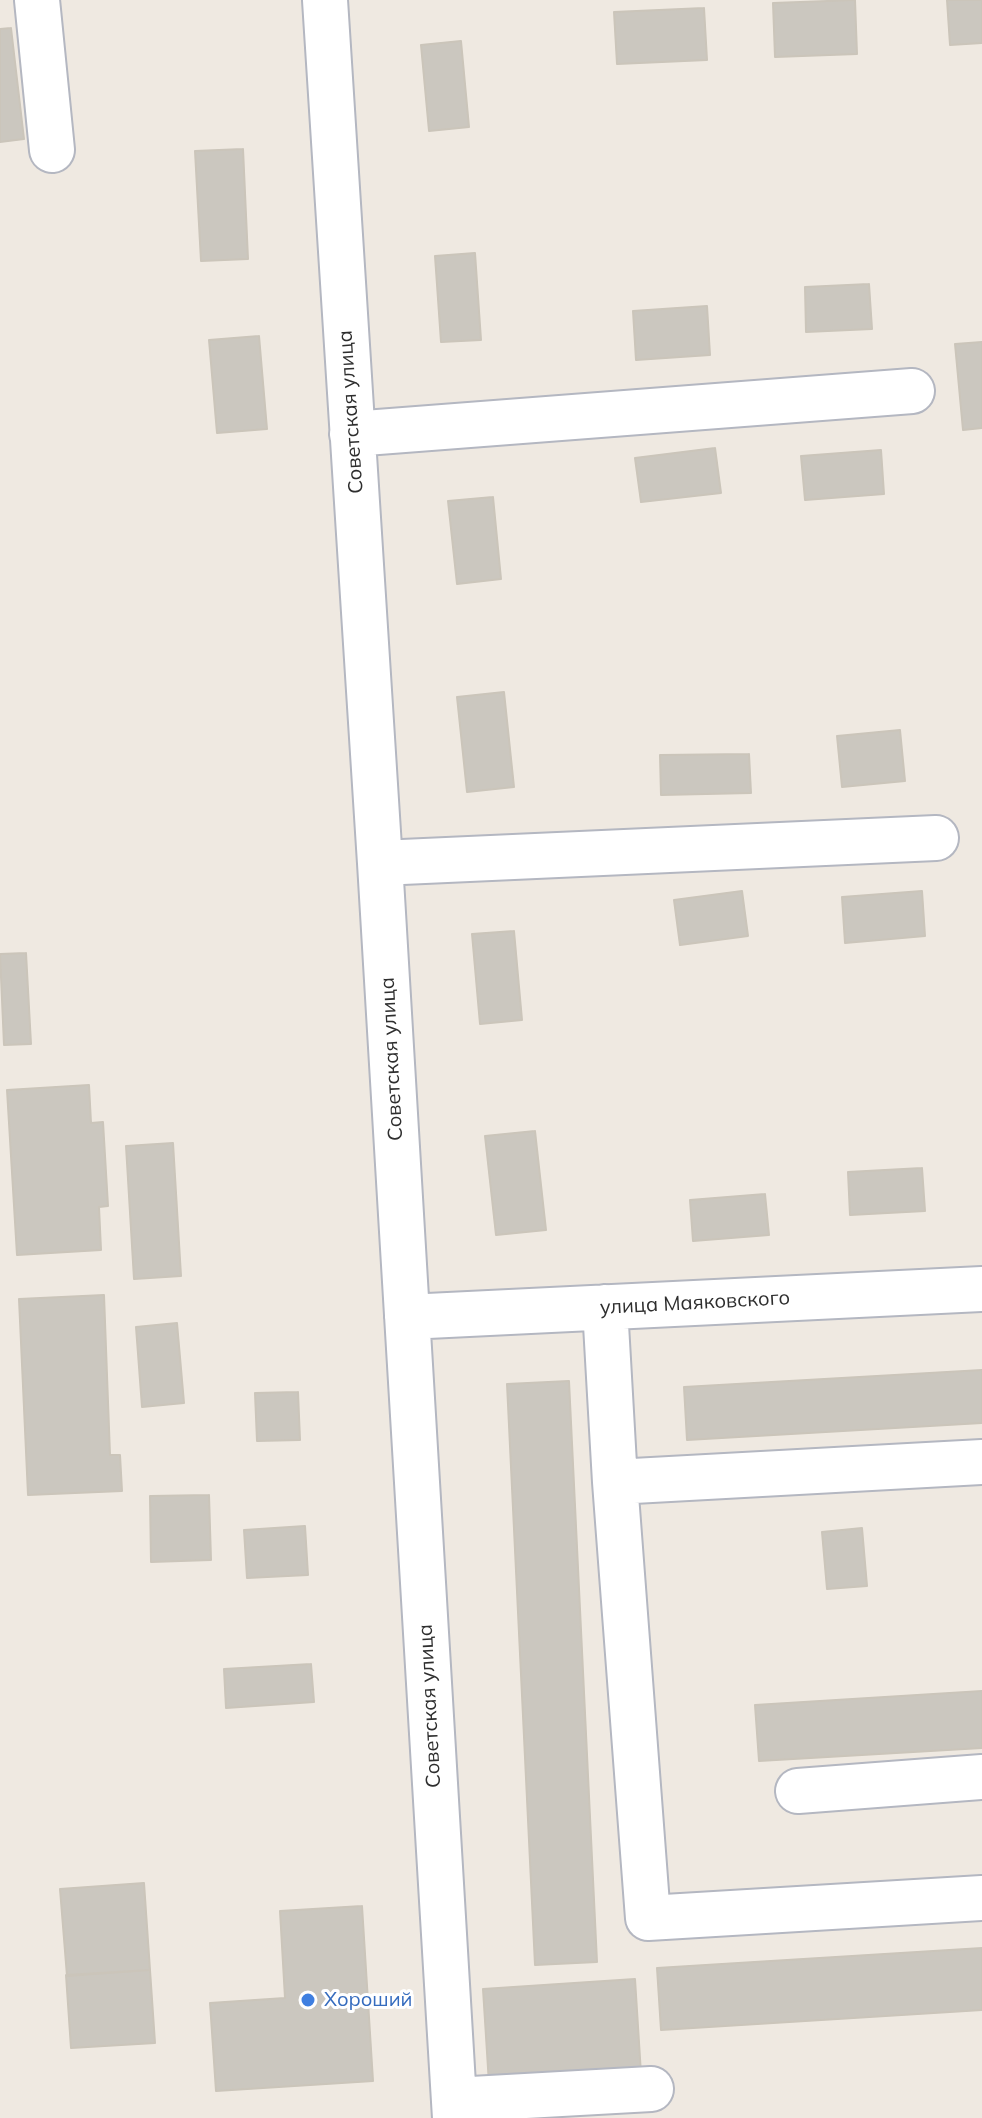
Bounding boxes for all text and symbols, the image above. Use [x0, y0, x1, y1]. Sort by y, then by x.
street label: Советская улица [333, 329, 369, 495]
street label: Советская улица [376, 977, 408, 1141]
street label: улица Маяковского [599, 1286, 791, 1320]
street label: Советская улица [414, 1624, 446, 1788]
place label: Хороший [324, 1988, 412, 2012]
marker: Хороший [299, 1991, 317, 2009]

